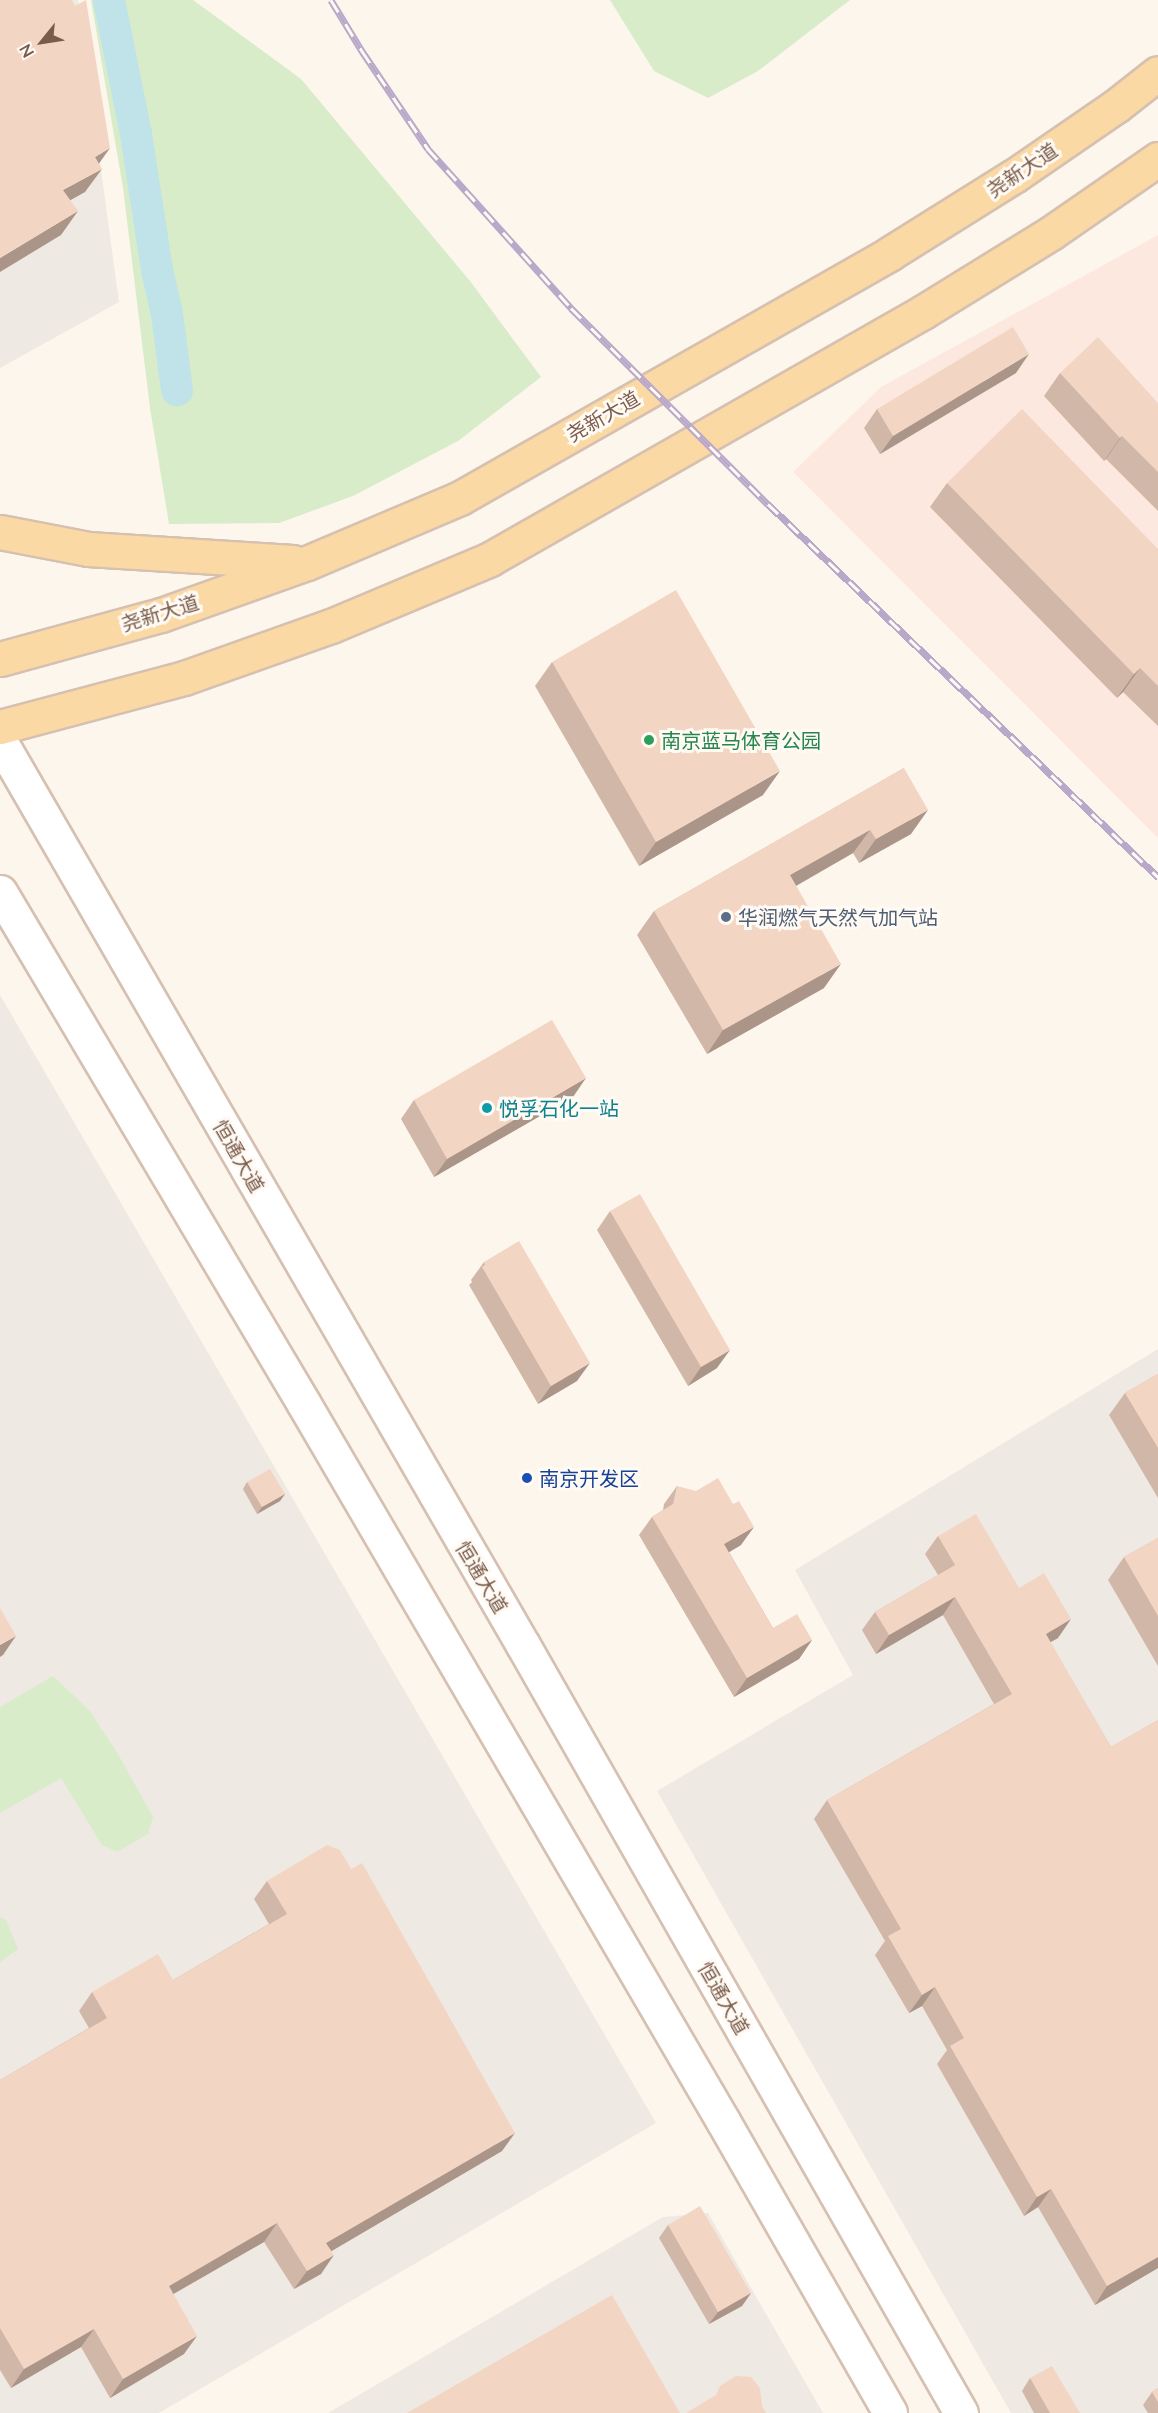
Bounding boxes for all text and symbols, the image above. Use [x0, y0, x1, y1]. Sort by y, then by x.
north arrow [12, 12, 72, 72]
text: N [15, 41, 37, 61]
street label: 尧新大道 [982, 138, 1062, 202]
street label: 尧新大道 [562, 386, 644, 446]
street label: 尧新大道 [118, 590, 202, 636]
place label: 南京蓝马体育公园 [661, 728, 821, 752]
marker: 南京蓝马体育公园 [642, 733, 656, 747]
place label: 华润燃气天然气加气站 [738, 905, 938, 929]
marker: 华润燃气天然气加气站 [719, 910, 733, 924]
place label: 悦孚石化一站 [499, 1096, 619, 1120]
marker: 悦孚石化一站 [480, 1101, 494, 1115]
street label: 恒通大道 [209, 1115, 269, 1197]
place label: 南京开发区 [539, 1466, 639, 1490]
marker: 南京开发区 [520, 1471, 534, 1485]
street label: 恒通大道 [451, 1537, 513, 1617]
street label: 恒通大道 [694, 1957, 754, 2039]

